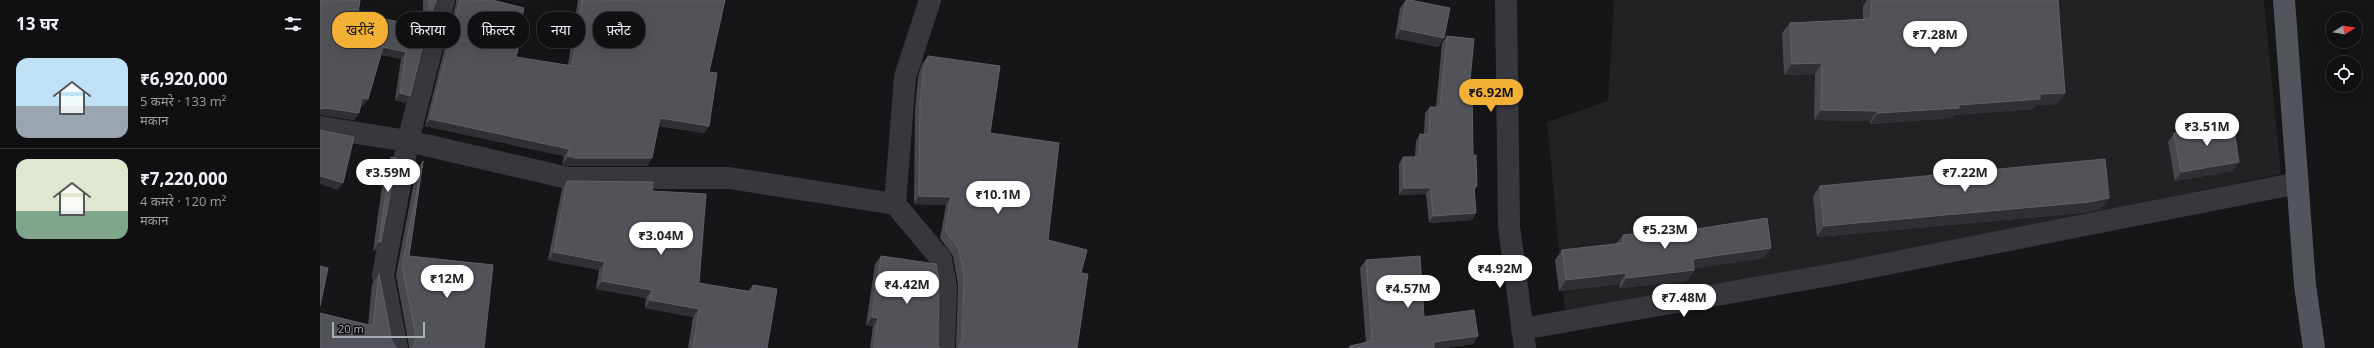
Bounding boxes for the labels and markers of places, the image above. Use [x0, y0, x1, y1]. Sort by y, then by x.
pin: ₹7.28M [1902, 21, 1968, 55]
pin: ₹6.92M [1458, 79, 1524, 113]
pin: ₹3.51M [2174, 113, 2240, 147]
pin: ₹3.59M [355, 159, 421, 193]
pin: ₹7.22M [1932, 159, 1998, 193]
pin: ₹10.1M [965, 181, 1031, 215]
pin: ₹5.23M [1632, 216, 1698, 250]
pin: ₹3.04M [628, 222, 694, 256]
pin: ₹4.92M [1467, 255, 1533, 289]
pin: ₹12M [423, 265, 471, 299]
pin: ₹4.42M [874, 271, 940, 305]
pin: ₹4.57M [1375, 275, 1441, 309]
pin: ₹7.48M [1651, 284, 1717, 318]

